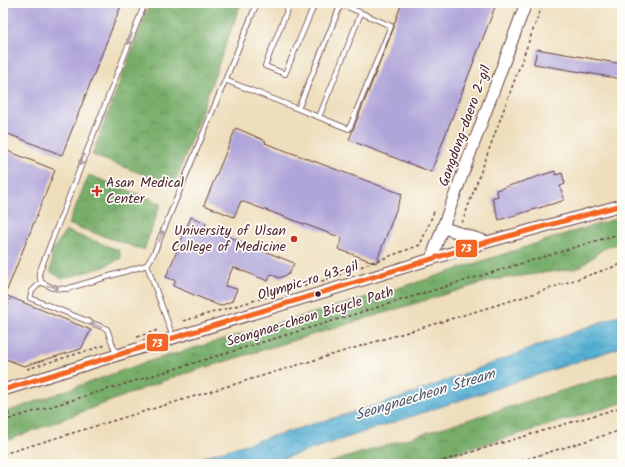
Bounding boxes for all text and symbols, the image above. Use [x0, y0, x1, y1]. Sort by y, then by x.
one-way arrow [126, 33, 134, 45]
street label: Gangdong-daero 2-gil [433, 62, 497, 190]
one-way arrow [78, 154, 86, 166]
place label: Asan Medical Center [106, 172, 185, 210]
marker: Asan Medical Center [91, 185, 103, 197]
place label: University of Ulsan College of Medicine [171, 220, 287, 258]
one-way arrow [158, 231, 166, 243]
marker: University of Ulsan College of Medicine [289, 234, 299, 244]
line badge: 73 [455, 239, 478, 258]
text: 73 [460, 240, 472, 258]
street label: Olympic-ro 43-gil [255, 255, 362, 307]
street label: Seongnae-cheon Bicycle Path [224, 281, 396, 353]
one-way arrow [46, 284, 59, 291]
unlabelled marker [313, 289, 323, 299]
one-way arrow [90, 320, 102, 328]
line badge: 73 [146, 333, 169, 352]
text: 73 [151, 335, 163, 353]
water label: Seongnaecheon Stream [352, 362, 499, 428]

